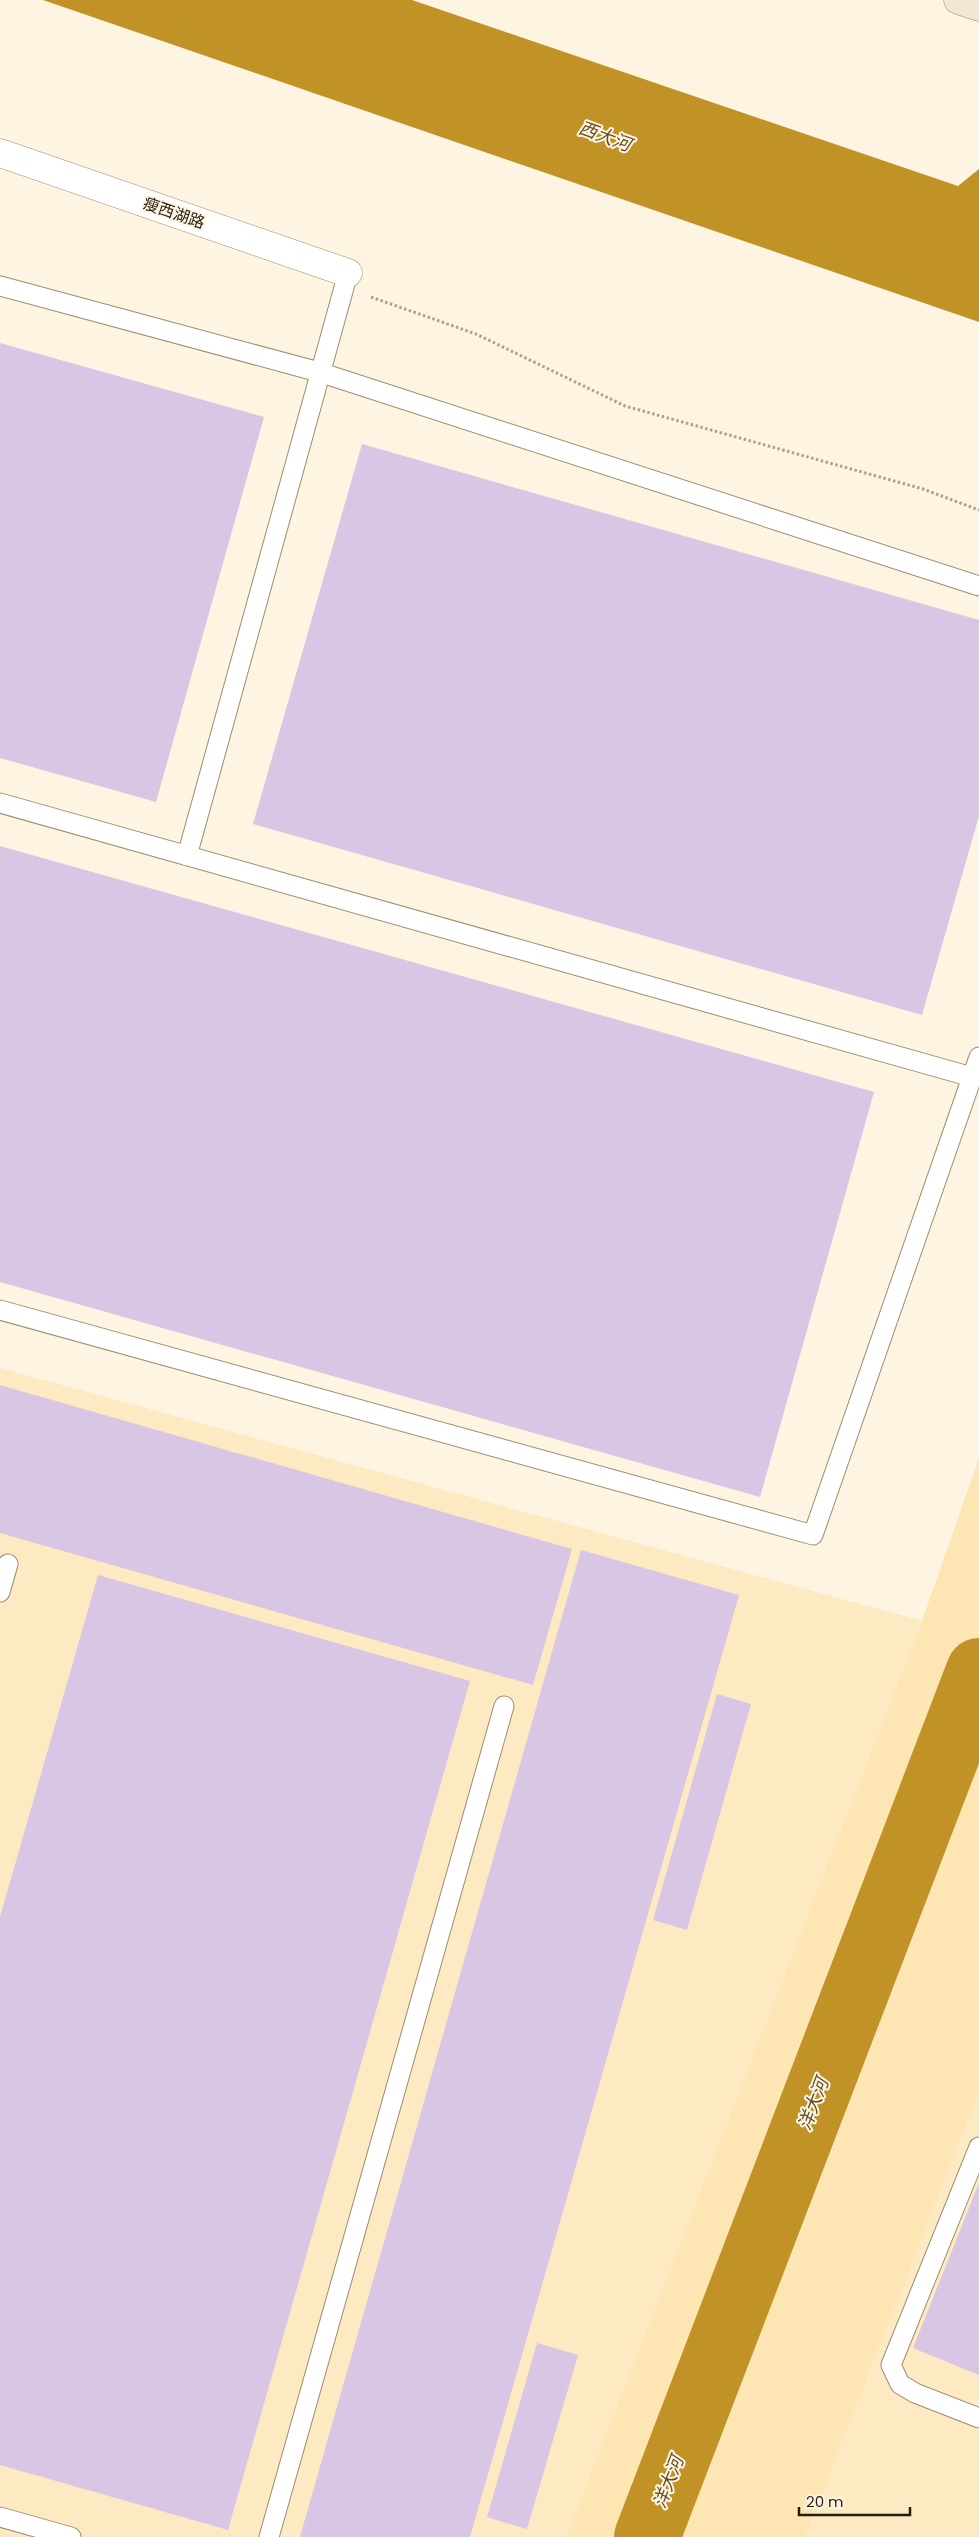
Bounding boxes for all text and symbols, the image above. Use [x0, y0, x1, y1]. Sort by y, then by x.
water label: 西大河 [575, 115, 637, 158]
street label: 瘦西湖路 [140, 192, 208, 234]
water label: 洋大河 [792, 2072, 835, 2134]
water label: 洋大河 [647, 2450, 690, 2512]
scale bar [799, 2484, 910, 2516]
text: 20 m [806, 2491, 844, 2512]

